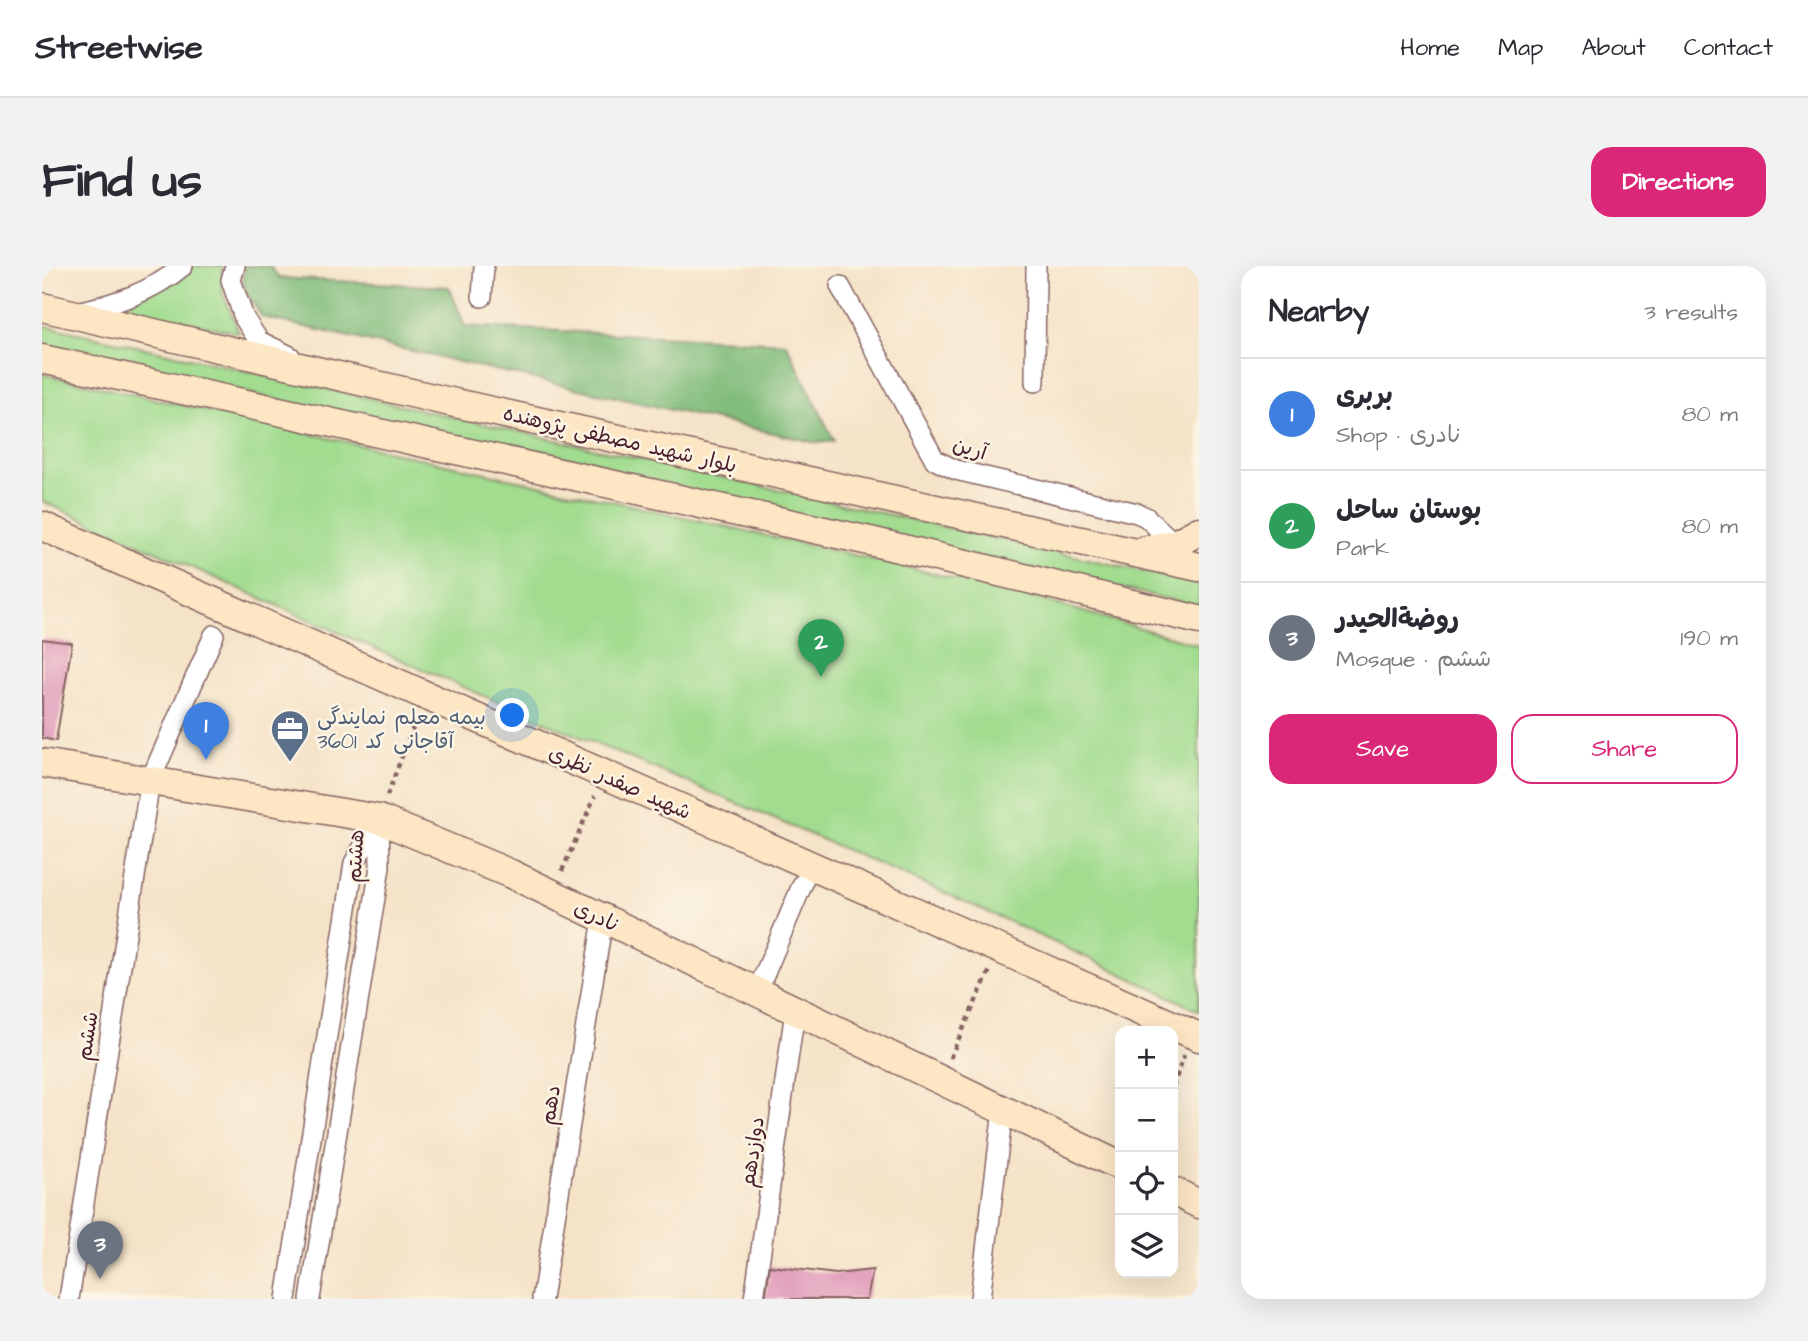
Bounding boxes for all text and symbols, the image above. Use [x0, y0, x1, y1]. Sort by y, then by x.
text: Streetwise [35, 25, 203, 71]
text: Home [1400, 31, 1460, 65]
text: Map [1498, 31, 1543, 65]
text: About [1581, 31, 1646, 65]
text: Contact [1684, 31, 1773, 65]
button: Directions [1591, 147, 1766, 217]
text: Find us [42, 148, 202, 216]
text: Nearby [1269, 291, 1369, 333]
text: 3 results [1644, 296, 1738, 328]
text: بربری [1336, 377, 1393, 413]
street label: بلوار شهید مصطفی پژوهنده [500, 398, 740, 480]
text: 1 [1291, 398, 1293, 430]
text: 80 m [1681, 398, 1738, 430]
text: Shop · نادری [1336, 419, 1462, 451]
street label: آرین [949, 430, 991, 468]
text: بوستان ساحل [1336, 492, 1481, 528]
text: 2 [1285, 510, 1299, 542]
text: 80 m [1681, 510, 1738, 542]
text: Park [1336, 532, 1389, 564]
text: روضةالحیدر [1336, 601, 1459, 637]
pin: 2 [798, 619, 844, 677]
text: 3 [1286, 622, 1298, 654]
text: 190 m [1680, 622, 1738, 654]
text: Mosque · ششم [1336, 643, 1491, 675]
your location [495, 698, 529, 732]
pin: 1 [183, 702, 229, 760]
place label: بیمه معلم نمایندگی آقاجانی کد 3601 [317, 703, 486, 756]
office icon: بیمه معلم نمایندگی آقاجانی کد 3601 [269, 708, 311, 763]
button: Save [1269, 714, 1497, 784]
button: Share [1511, 714, 1738, 784]
street label: شهید صفدر نظری [544, 738, 696, 827]
street label: هشتم [340, 829, 372, 883]
street label: نادری [569, 893, 625, 940]
street label: ششم [69, 1009, 107, 1063]
map controls [1115, 1026, 1178, 1278]
button: + [1115, 1026, 1178, 1089]
street label: دهم [533, 1083, 569, 1127]
button: − [1115, 1089, 1178, 1152]
street label: دوازدهم [733, 1115, 773, 1190]
button: locate [1115, 1152, 1178, 1215]
button: layers [1115, 1215, 1178, 1278]
pin: 3 [77, 1221, 123, 1279]

